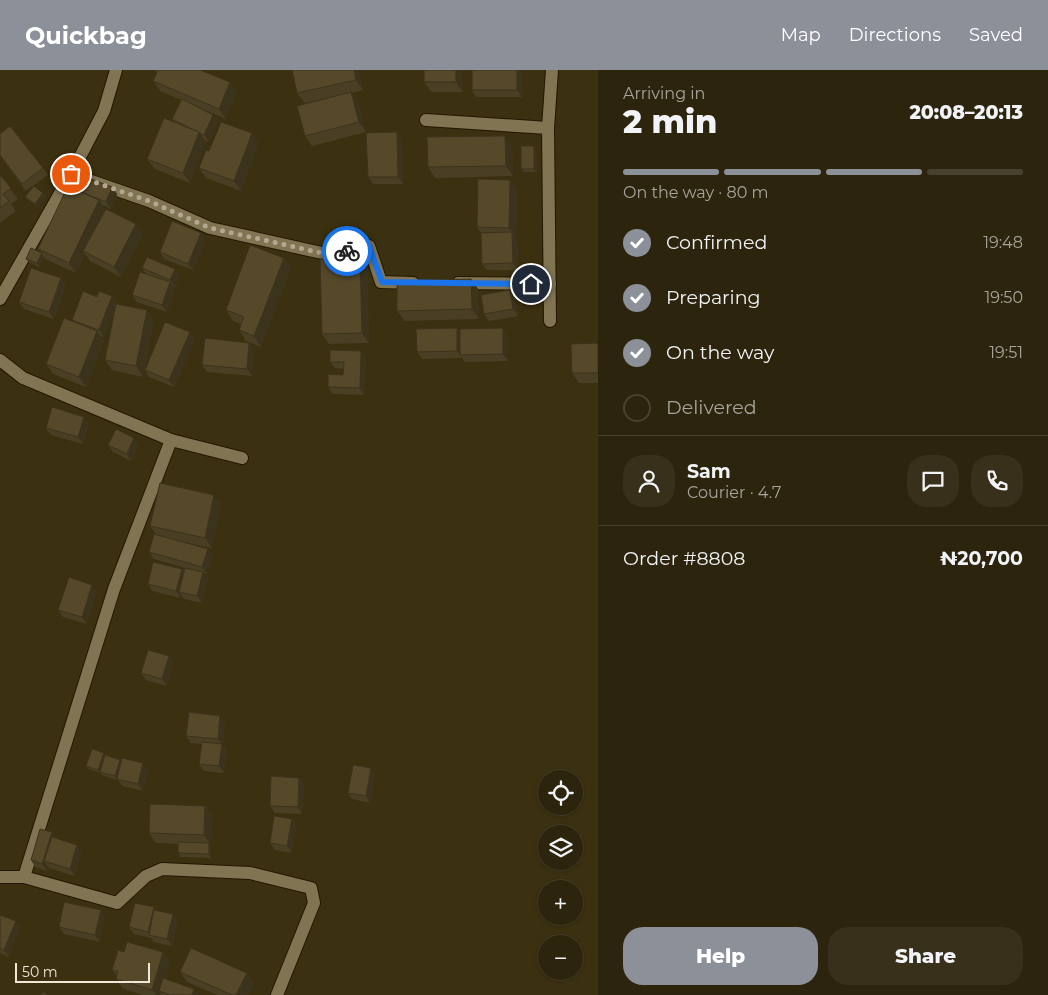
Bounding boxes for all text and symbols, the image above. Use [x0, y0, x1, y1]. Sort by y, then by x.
text: Quickbag [25, 21, 147, 50]
text: Map [781, 24, 821, 46]
text: Directions [849, 24, 941, 46]
text: Saved [969, 24, 1023, 46]
text: Arriving in [623, 84, 705, 103]
text: 20:08–20:13 [909, 101, 1023, 124]
text: 2 min [623, 102, 717, 141]
pin [50, 153, 92, 195]
icon: bag [57, 160, 85, 188]
text: On the way · 80 m [623, 183, 769, 202]
courier [322, 226, 372, 276]
icon: check [623, 229, 651, 257]
text: Confirmed [666, 231, 767, 254]
text: 19:48 [983, 233, 1023, 252]
icon: bike [333, 237, 361, 265]
pin [510, 263, 552, 305]
icon: home [517, 270, 545, 298]
icon: check [623, 284, 651, 312]
text: Preparing [666, 286, 761, 309]
text: 19:50 [984, 288, 1023, 307]
icon: check [623, 339, 651, 367]
text: On the way [666, 341, 774, 364]
text: 19:51 [989, 343, 1023, 362]
text: Delivered [666, 396, 757, 419]
button: person [623, 455, 675, 507]
button: chat [907, 455, 959, 507]
button: phone [971, 455, 1023, 507]
text: Sam [687, 460, 731, 483]
text: Courier · 4.7 [687, 483, 781, 502]
text: Order #8808 [623, 547, 745, 570]
text: ₦20,700 [940, 547, 1023, 570]
map controls [538, 770, 583, 980]
button: locate [538, 770, 583, 815]
button: layers [538, 825, 583, 870]
button: + [538, 880, 583, 925]
button: Help [623, 927, 818, 985]
button: Share [828, 927, 1023, 985]
button: − [538, 935, 583, 980]
scale bar [15, 960, 150, 983]
text: 50 m [22, 963, 58, 981]

